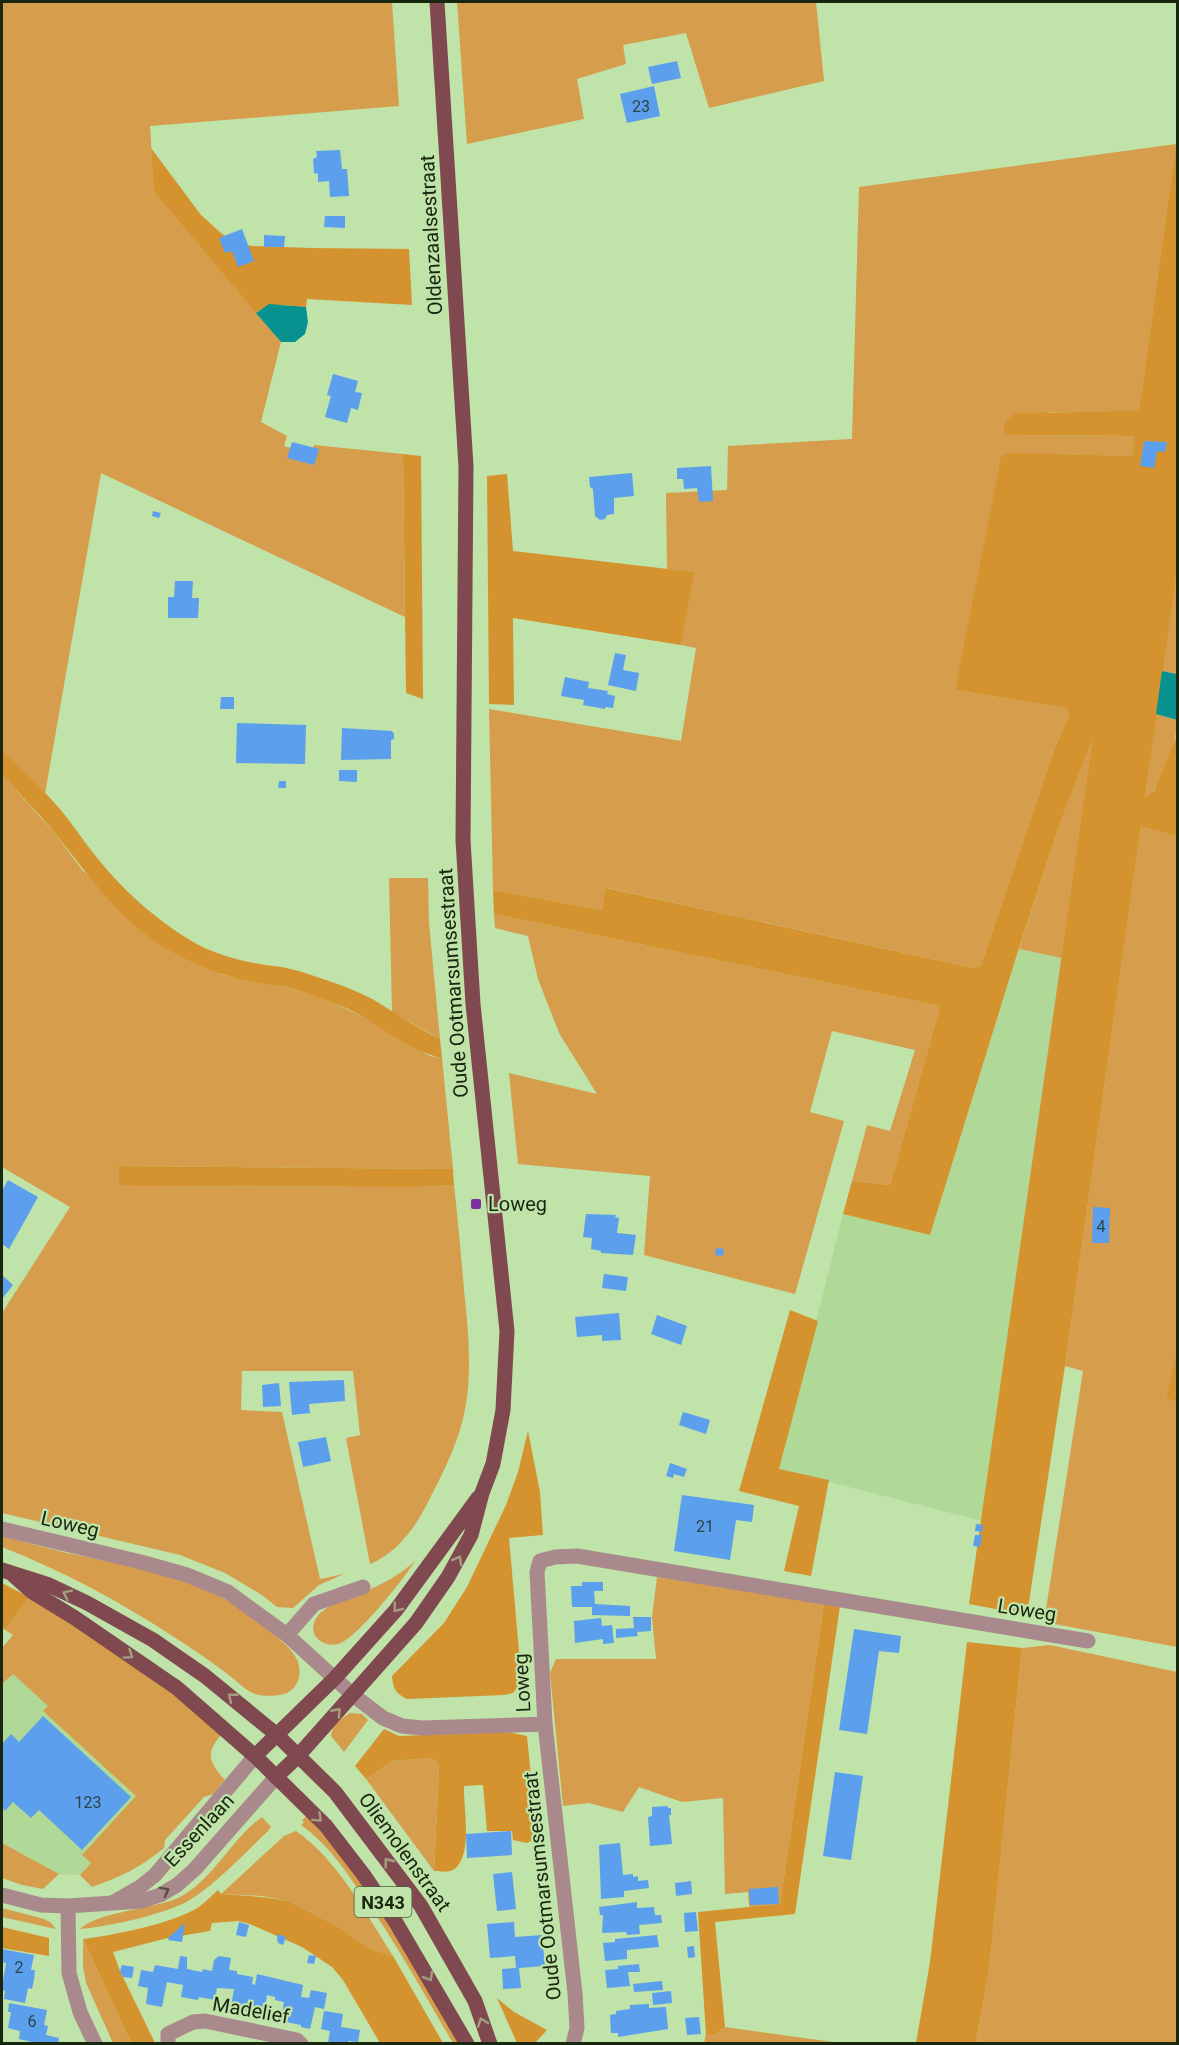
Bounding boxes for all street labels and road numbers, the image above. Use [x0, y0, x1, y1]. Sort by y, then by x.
street label: Oldenzaalsestraat [415, 154, 447, 316]
street label: Oude Ootmarsumsestraat [433, 867, 473, 1099]
street label: Loweg [39, 1506, 101, 1542]
street label: Loweg [996, 1594, 1058, 1626]
street label: Loweg [508, 1653, 536, 1713]
street label: Oude Ootmarsumsestraat [518, 1770, 566, 2002]
street label: Essenlaan [159, 1788, 239, 1872]
street label: Oliemolenstraat [354, 1788, 456, 1916]
road number: N343 [354, 1887, 412, 1917]
street label: Madelief [211, 1991, 291, 2029]

